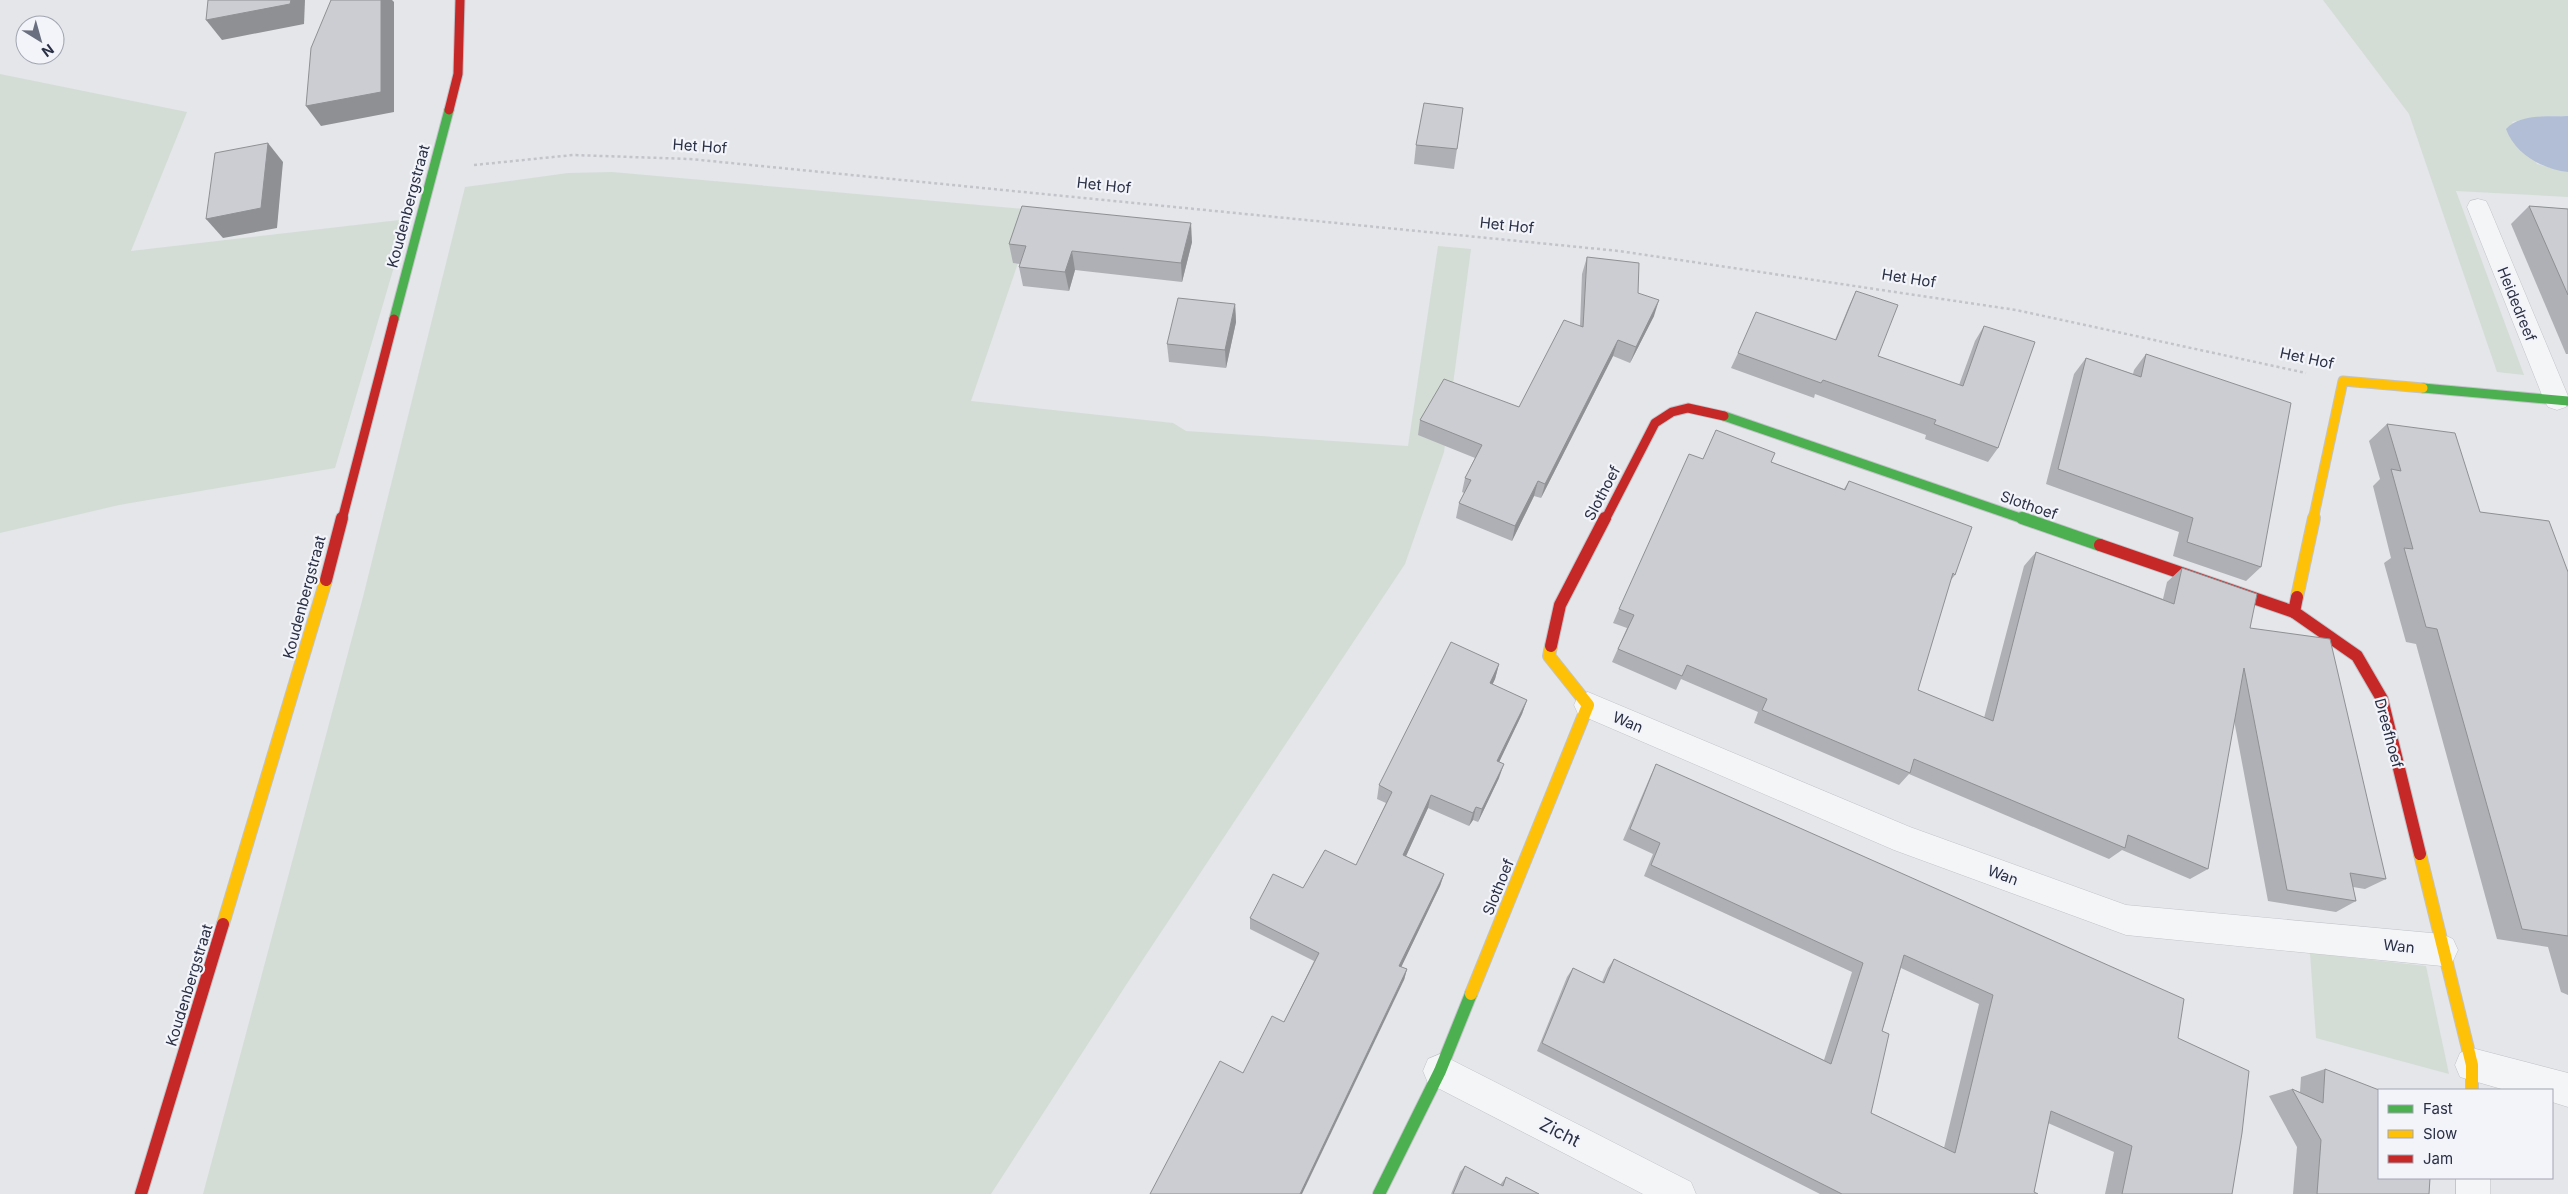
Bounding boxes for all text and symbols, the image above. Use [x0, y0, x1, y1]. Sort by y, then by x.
north arrow [15, 15, 65, 65]
text: N [39, 41, 58, 61]
street label: Het Hof [672, 135, 728, 157]
street label: Koudenbergstraat [382, 142, 434, 270]
street label: Het Hof [1076, 173, 1133, 197]
street label: Het Hof [1479, 213, 1536, 237]
street label: Het Hof [1880, 264, 1938, 292]
street label: Heidedreef [2493, 264, 2541, 345]
street label: Het Hof [2278, 343, 2336, 373]
street label: Slothoef [1580, 462, 1625, 524]
street label: Slothoef [1998, 486, 2061, 524]
street label: Koudenbergstraat [278, 533, 330, 661]
street label: Dreefhoef [2371, 696, 2408, 770]
street label: Wan [1610, 707, 1646, 737]
street label: Slothoef [1478, 856, 1518, 918]
street label: Wan [1985, 861, 2021, 889]
street label: Koudenbergstraat [161, 921, 217, 1048]
street label: Wan [2382, 935, 2416, 957]
legend [2378, 1089, 2553, 1179]
text: Fast [2423, 1099, 2453, 1118]
street label: Zicht [1536, 1113, 1584, 1151]
text: Slow [2423, 1124, 2457, 1143]
text: Jam [2423, 1149, 2453, 1168]

